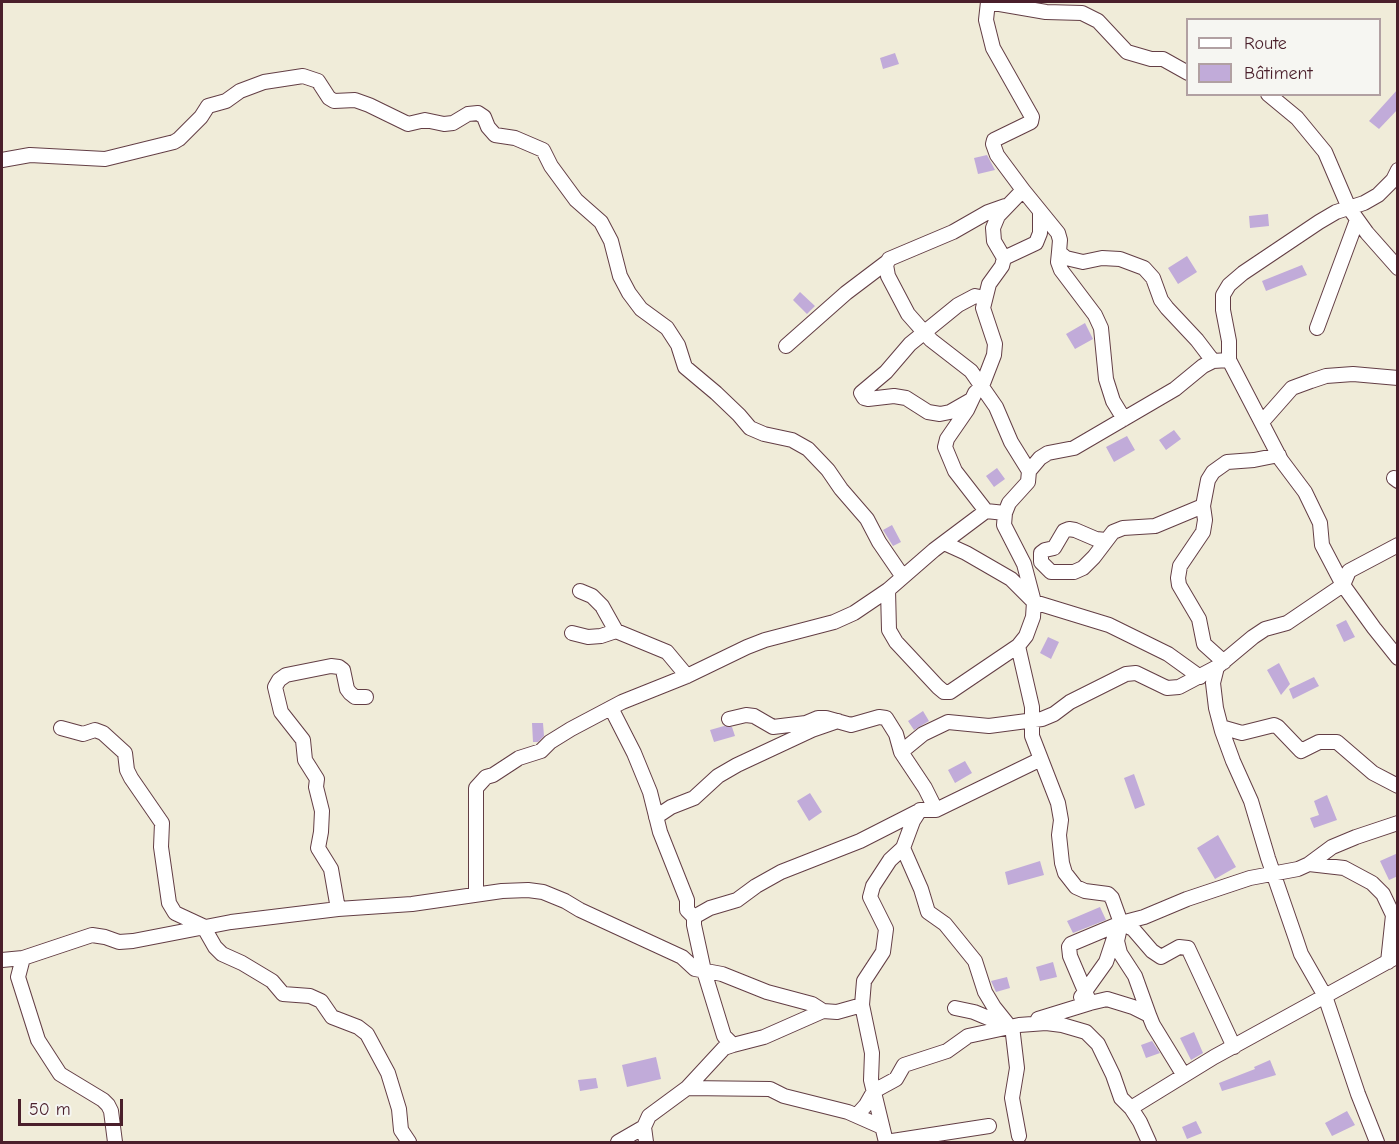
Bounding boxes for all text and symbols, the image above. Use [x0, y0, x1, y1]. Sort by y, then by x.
legend [1186, 18, 1381, 96]
text: Route [1244, 33, 1287, 54]
text: Bâtiment [1244, 63, 1313, 84]
scale bar [21, 1087, 126, 1125]
text: 50 m [29, 1099, 71, 1120]

